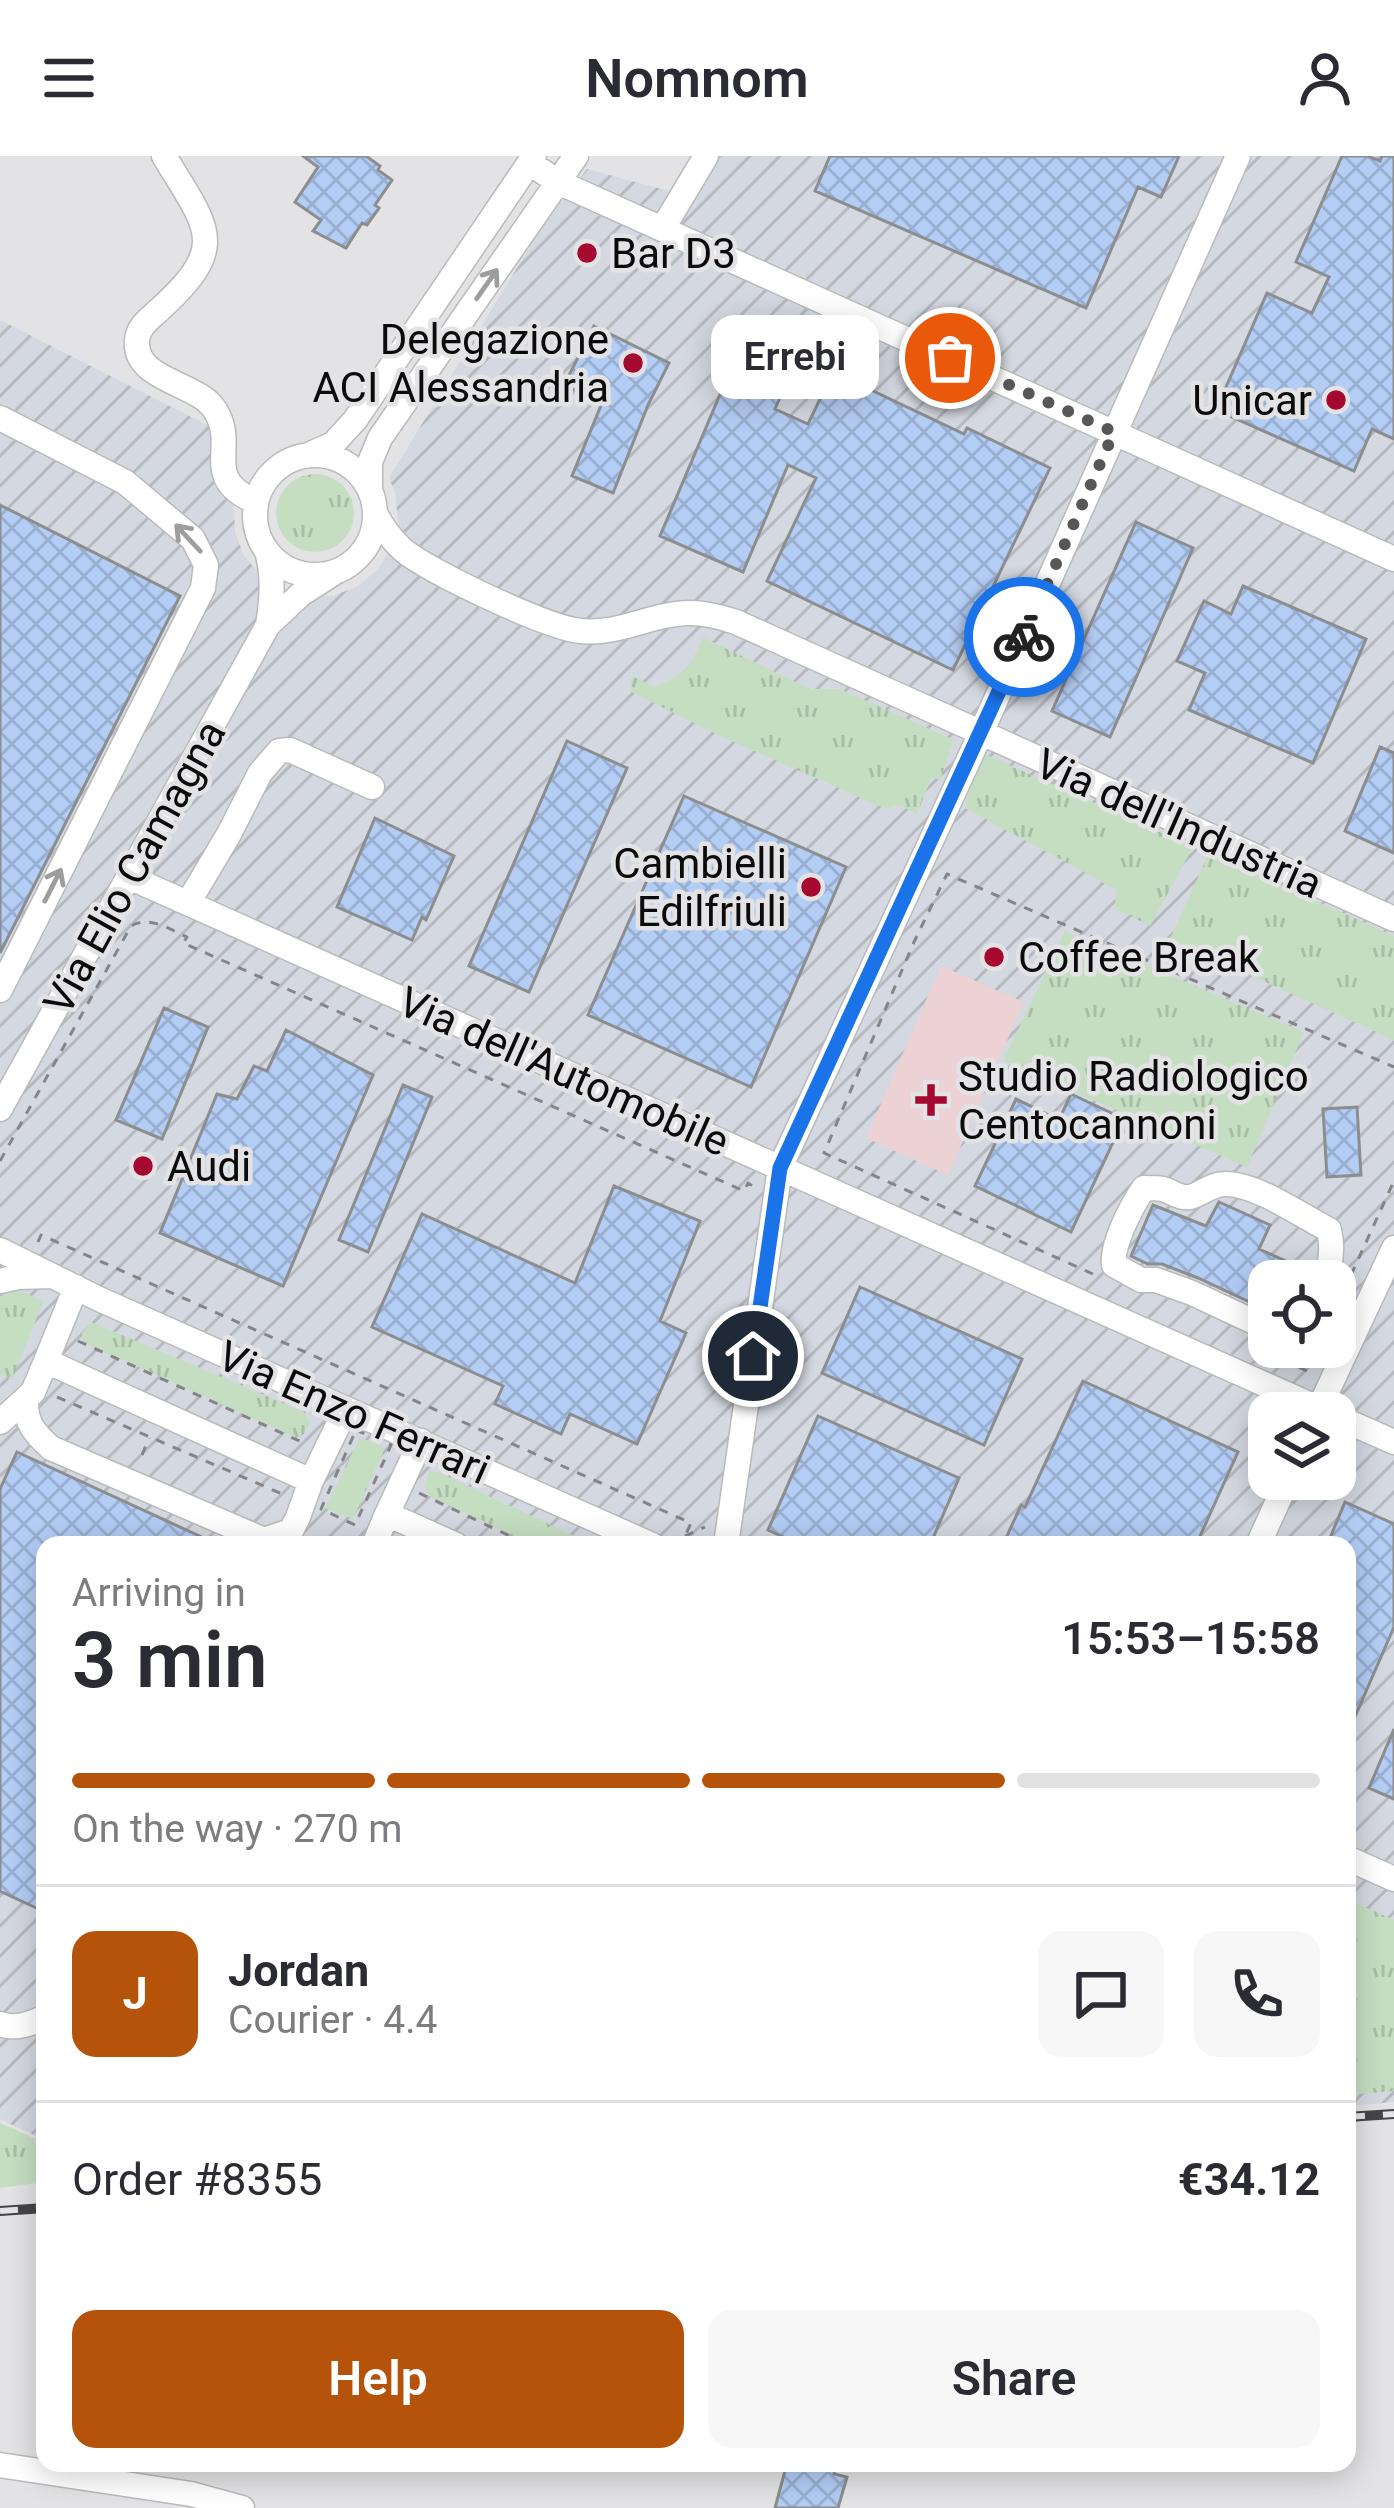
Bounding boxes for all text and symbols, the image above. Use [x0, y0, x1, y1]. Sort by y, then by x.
icon: menu [36, 45, 102, 111]
icon: person [1292, 45, 1358, 111]
text: Nomnom [585, 47, 809, 110]
place label: Bar D3 [611, 229, 736, 278]
marker: Bar D3 [574, 240, 600, 266]
one-way arrow [474, 268, 499, 301]
pin [899, 307, 1001, 409]
place label: Delegazione ACI Alessandria [312, 315, 609, 412]
callout: Errebi [710, 316, 878, 400]
icon: bag [917, 325, 983, 391]
text: Errebi [744, 334, 846, 380]
marker: Delegazione ACI Alessandria [620, 350, 646, 376]
place label: Unicar [1192, 376, 1312, 425]
marker: Unicar [1323, 387, 1349, 413]
one-way arrow [174, 524, 202, 553]
courier [964, 577, 1084, 697]
icon: bike [991, 604, 1057, 670]
street label: Via Elio Camagna [33, 712, 235, 1023]
street label: Via dell'Industria [1028, 738, 1329, 908]
place label: Cambielli Edilfriuli [613, 839, 787, 936]
one-way arrow [42, 868, 65, 904]
marker: Cambielli Edilfriuli [798, 874, 824, 900]
place label: Coffee Break [1018, 933, 1260, 982]
marker: Coffee Break [981, 944, 1007, 970]
street label: Via dell'Automobile [391, 977, 736, 1166]
place label: Studio Radiologico Centocannoni [958, 1052, 1309, 1149]
marker: Studio Radiologico Centocannoni [915, 1084, 947, 1116]
place label: Audi [167, 1142, 251, 1191]
marker: Audi [130, 1153, 156, 1179]
map controls [1248, 1260, 1356, 1500]
button: locate [1248, 1260, 1356, 1368]
pin [702, 1305, 804, 1407]
icon: home [720, 1323, 786, 1389]
street label: Via Enzo Ferrari [210, 1331, 497, 1494]
button: layers [1248, 1392, 1356, 1500]
text: Arriving in [72, 1570, 246, 1616]
text: 15:53–15:58 [1061, 1612, 1320, 1665]
text: 3 min [72, 1615, 268, 1706]
text: On the way · 270 m [72, 1806, 403, 1852]
button: chat [1038, 1931, 1164, 2057]
button: phone [1194, 1931, 1320, 2057]
text: Jordan [228, 1944, 369, 1997]
text: J [122, 1967, 148, 2020]
text: Courier · 4.4 [228, 1997, 437, 2043]
text: Order #8355 [72, 2153, 322, 2206]
text: €34.12 [1178, 2153, 1320, 2206]
button: Help [72, 2310, 684, 2448]
button: Share [708, 2310, 1320, 2448]

